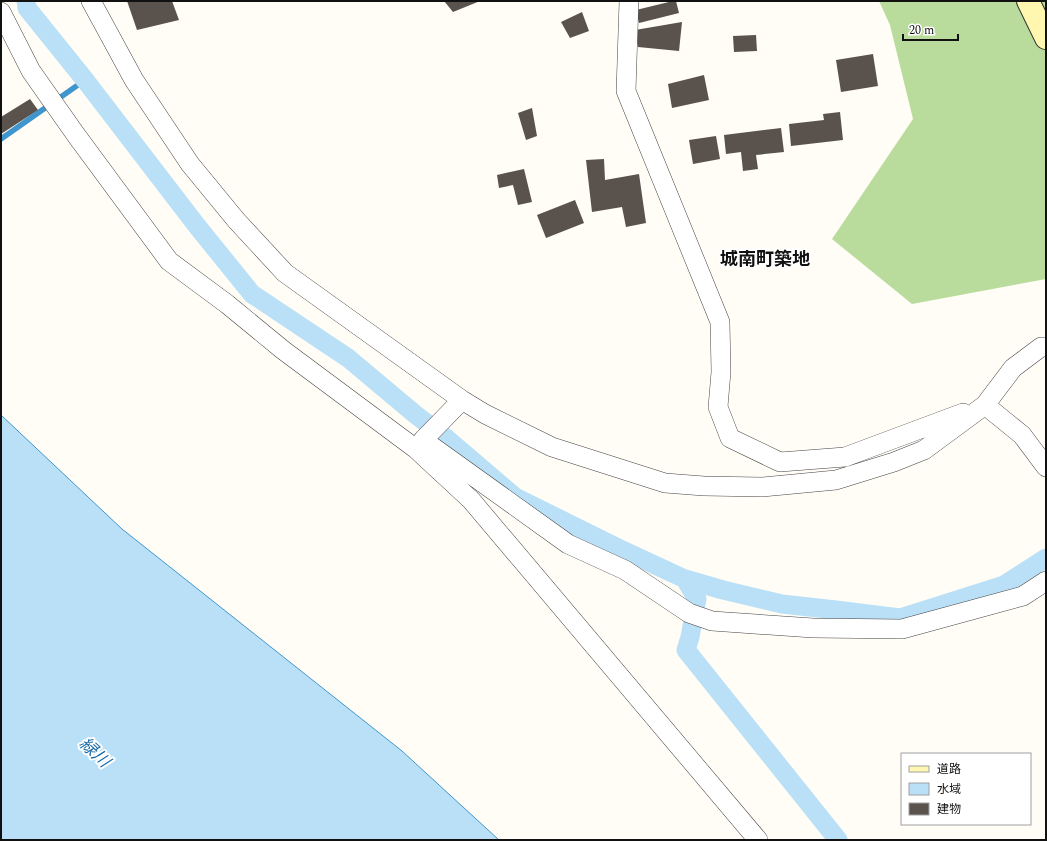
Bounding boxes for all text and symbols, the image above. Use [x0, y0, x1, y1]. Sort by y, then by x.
scale bar [903, 16, 958, 42]
text: 20 m [909, 21, 934, 40]
district label: 城南町築地 [720, 246, 810, 273]
water label: 緑川 [73, 732, 117, 775]
legend [901, 753, 1031, 825]
text: 道路 [937, 760, 961, 779]
text: 水域 [937, 780, 961, 799]
text: 建物 [937, 800, 961, 819]

